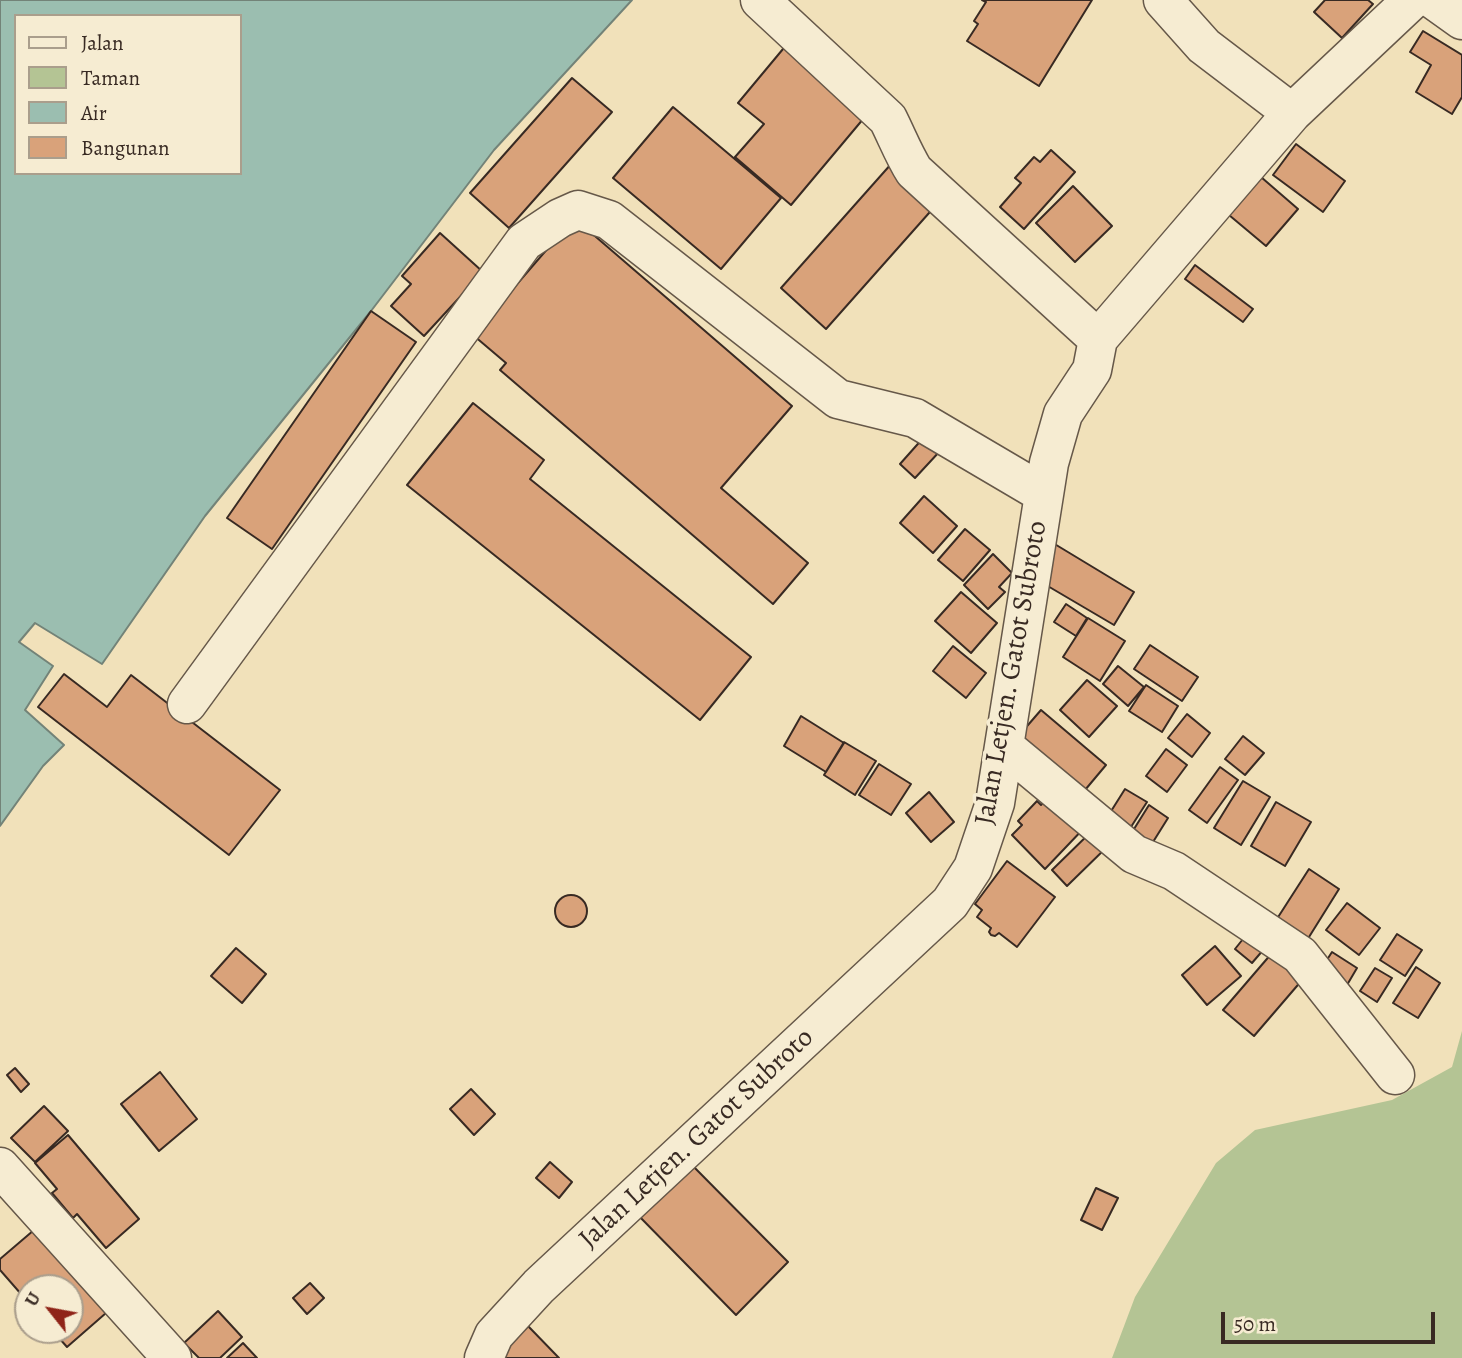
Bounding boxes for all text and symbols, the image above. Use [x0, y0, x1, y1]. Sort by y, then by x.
legend [14, 14, 242, 175]
text: Jalan [81, 29, 123, 57]
text: Taman [81, 64, 140, 92]
text: Air [81, 99, 107, 127]
text: Bangunan [81, 134, 170, 162]
street label: Jalan Letjen. Gatot Subroto [969, 518, 1055, 828]
street label: Jalan Letjen. Gatot Subroto [573, 1022, 821, 1256]
north arrow [14, 1274, 84, 1344]
text: U [18, 1287, 47, 1311]
scale bar [1224, 1298, 1438, 1342]
text: 50 m [1234, 1310, 1276, 1338]

